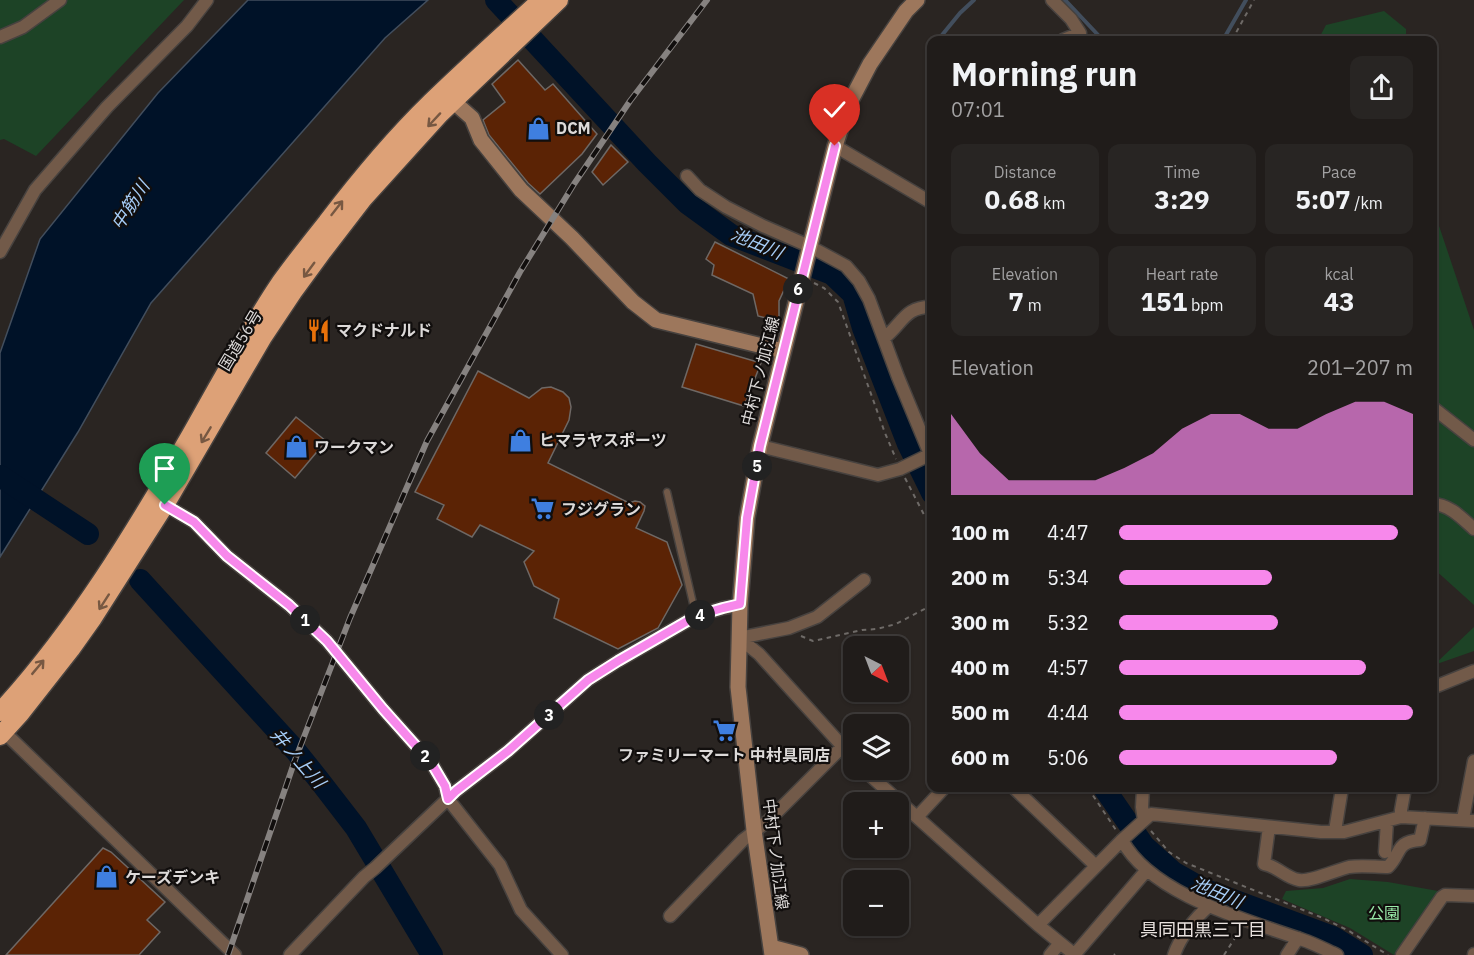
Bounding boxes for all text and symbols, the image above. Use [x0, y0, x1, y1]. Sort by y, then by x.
text: Morning run [951, 52, 1137, 95]
button: share [1350, 56, 1413, 119]
pin [809, 84, 860, 146]
icon: check [818, 93, 851, 126]
text: 07:01 [951, 96, 1005, 123]
one-way arrow [427, 113, 441, 128]
shop icon: DCM [525, 115, 551, 141]
place label: DCM [556, 118, 591, 138]
text: Distance [994, 162, 1056, 182]
text: Time [1164, 162, 1200, 182]
text: Pace [1322, 162, 1356, 182]
water label: 中筋川 [106, 174, 155, 234]
text: 0.68 [984, 182, 1039, 216]
text: 3:29 [1154, 182, 1210, 216]
text: 5:07 [1295, 182, 1351, 216]
text: km [1039, 193, 1066, 213]
text: /km [1351, 193, 1383, 213]
one-way arrow [331, 201, 344, 217]
water label: 池田川 [728, 222, 788, 265]
one-way arrow [303, 262, 316, 278]
text: Elevation [992, 264, 1058, 284]
text: Heart rate [1146, 264, 1218, 284]
text: kcal [1324, 264, 1354, 284]
pin: 6 [783, 274, 813, 304]
text: 6 [793, 279, 803, 299]
text: 7 [1008, 284, 1024, 318]
text: 151 [1140, 284, 1187, 318]
text: 43 [1323, 284, 1355, 318]
text: m [1024, 295, 1042, 315]
text: bpm [1187, 295, 1224, 315]
street label: 国道56号 [214, 306, 266, 374]
street label: 中村下ノ加江線 [737, 314, 783, 428]
restaurant icon: マクドナルド [305, 317, 331, 343]
place label: マクドナルド [336, 320, 432, 340]
text: Elevation [951, 354, 1034, 381]
text: 201–207 m [1307, 354, 1413, 381]
one-way arrow [200, 426, 212, 443]
shop icon: ヒマラヤスポーツ [508, 427, 534, 453]
place label: ヒマラヤスポーツ [539, 430, 667, 450]
shop icon: ワークマン [283, 434, 309, 460]
place label: ワークマン [314, 437, 394, 457]
pin [139, 443, 190, 505]
pin: 5 [742, 451, 772, 481]
icon: arrive [148, 452, 181, 485]
text: 5 [752, 456, 762, 476]
supermarket icon: フジグラン [530, 496, 556, 522]
place label: フジグラン [561, 499, 641, 519]
text: 100 m [951, 519, 1010, 546]
text: 4:47 [1047, 519, 1089, 546]
text: 200 m [951, 564, 1010, 591]
text: 5:34 [1047, 564, 1089, 591]
one-way arrow [98, 593, 110, 609]
pin: 4 [685, 600, 715, 630]
pin: 1 [290, 605, 320, 635]
text: 4 [695, 605, 705, 625]
text: 300 m [951, 609, 1010, 636]
text: 5:32 [1047, 609, 1089, 636]
text: 1 [300, 610, 310, 630]
north arrow [843, 636, 909, 702]
map controls [843, 636, 909, 936]
text: 400 m [951, 654, 1010, 681]
text: 4:57 [1047, 654, 1089, 681]
one-way arrow [31, 660, 45, 675]
text: 500 m [951, 699, 1010, 726]
text: 4:44 [1047, 699, 1089, 726]
pin: 3 [534, 700, 564, 730]
text: 3 [544, 705, 554, 725]
button: layers [843, 714, 909, 780]
supermarket icon: ファミリーマート 中村具同店 [711, 717, 737, 743]
water label: 井ノ上川 [266, 723, 332, 794]
pin: 2 [410, 741, 440, 771]
text: 600 m [951, 744, 1010, 771]
text: 5:06 [1047, 744, 1089, 771]
place label: ファミリーマート 中村具同店 [618, 745, 830, 765]
text: 2 [420, 746, 430, 766]
button: + [843, 792, 909, 858]
street label: 中村下ノ加江線 [759, 797, 793, 911]
shop icon: ケーズデンキ [94, 864, 120, 890]
place label: ケーズデンキ [125, 867, 220, 887]
button: − [843, 870, 909, 936]
water label: 池田川 [1188, 871, 1248, 914]
park label: 公園 [1368, 903, 1400, 923]
district label: 具同田黒三丁目 [1140, 918, 1266, 941]

